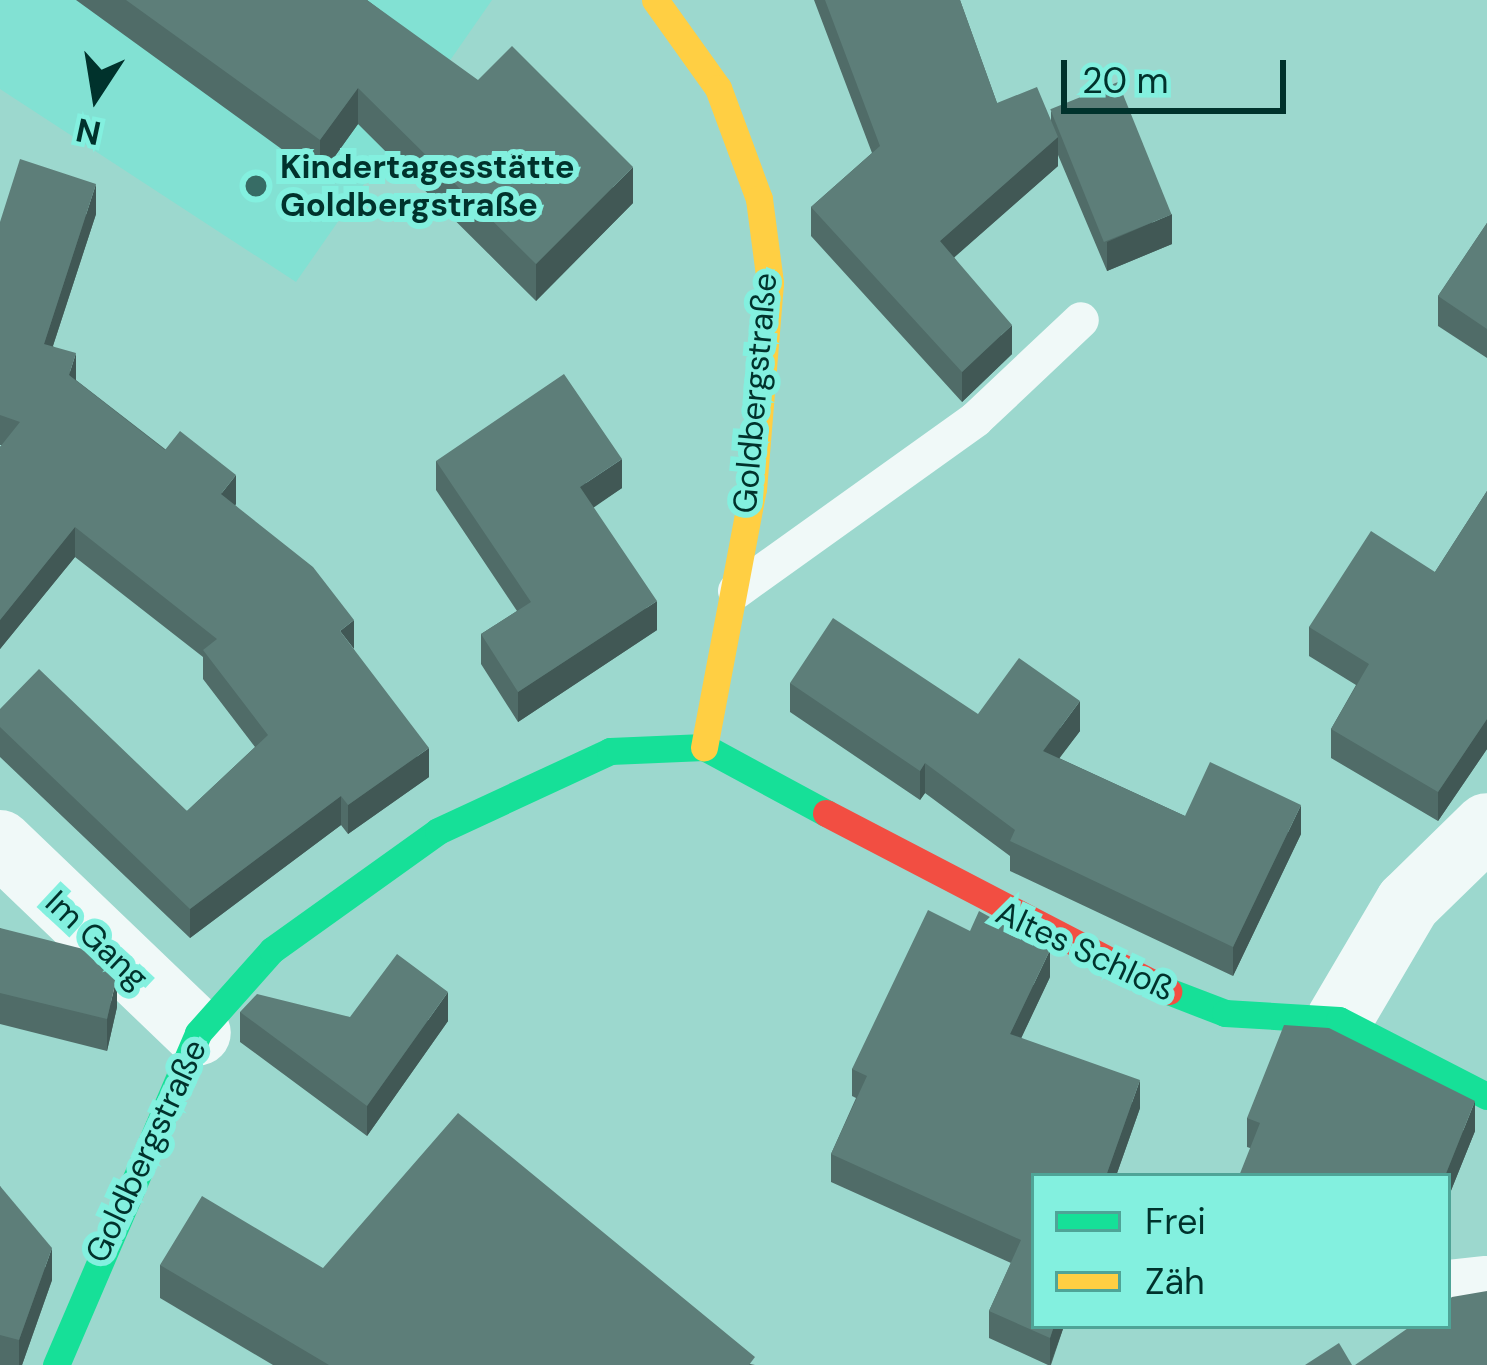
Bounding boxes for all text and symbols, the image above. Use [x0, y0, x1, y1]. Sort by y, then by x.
north arrow [36, 36, 156, 156]
scale bar [1067, 36, 1292, 110]
text: 20 m [1082, 57, 1169, 104]
text: N [72, 108, 105, 155]
place label: Kindertagesstätte Goldbergstraße [280, 147, 575, 225]
marker: Kindertagesstätte Goldbergstraße [243, 173, 269, 199]
street label: Goldbergstraße [725, 271, 785, 515]
street label: Im Gang [37, 882, 157, 998]
street label: Altes Schloß [990, 893, 1180, 1009]
street label: Goldbergstraße [77, 1033, 215, 1269]
legend [1031, 1173, 1451, 1329]
text: Frei [1145, 1198, 1206, 1245]
text: Zäh [1145, 1258, 1205, 1305]

